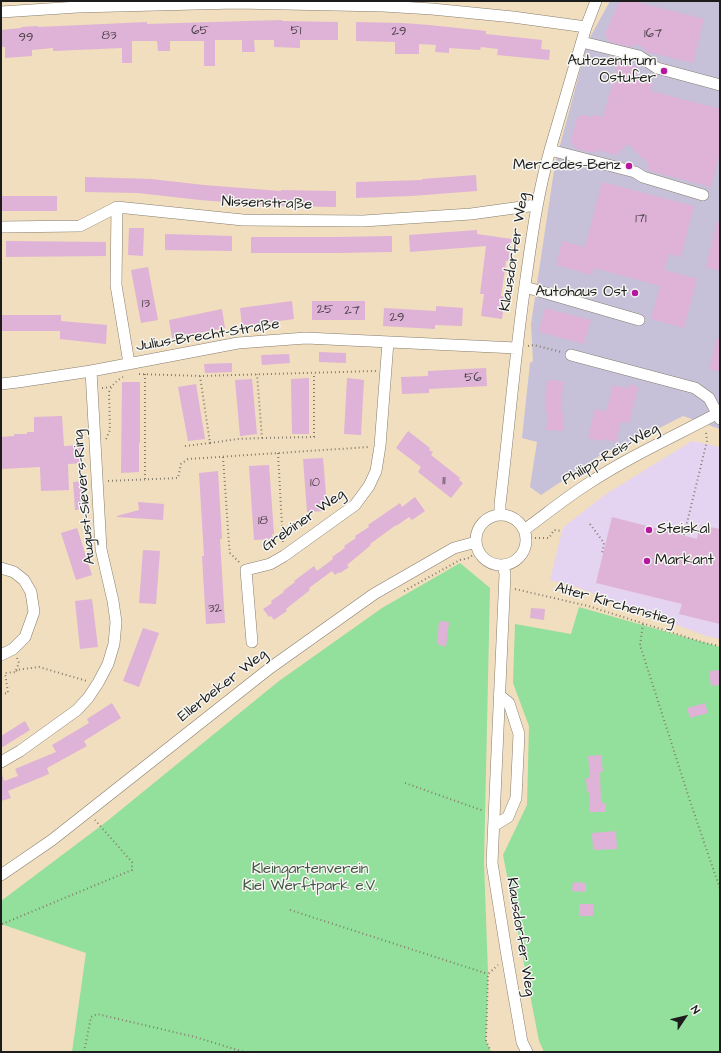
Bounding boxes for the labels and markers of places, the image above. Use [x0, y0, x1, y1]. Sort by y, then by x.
place label: Autozentrum Ostufer [568, 53, 656, 88]
marker: Autozentrum Ostufer [659, 66, 669, 76]
place label: Mercedes-Benz [513, 157, 621, 175]
marker: Mercedes-Benz [624, 161, 634, 171]
place label: Autohaus Ost [535, 284, 627, 302]
marker: Autohaus Ost [630, 288, 640, 298]
place label: Steiskal [657, 521, 710, 539]
marker: Steiskal [644, 525, 654, 535]
place label: Markant [655, 552, 714, 570]
marker: Markant [642, 556, 652, 566]

